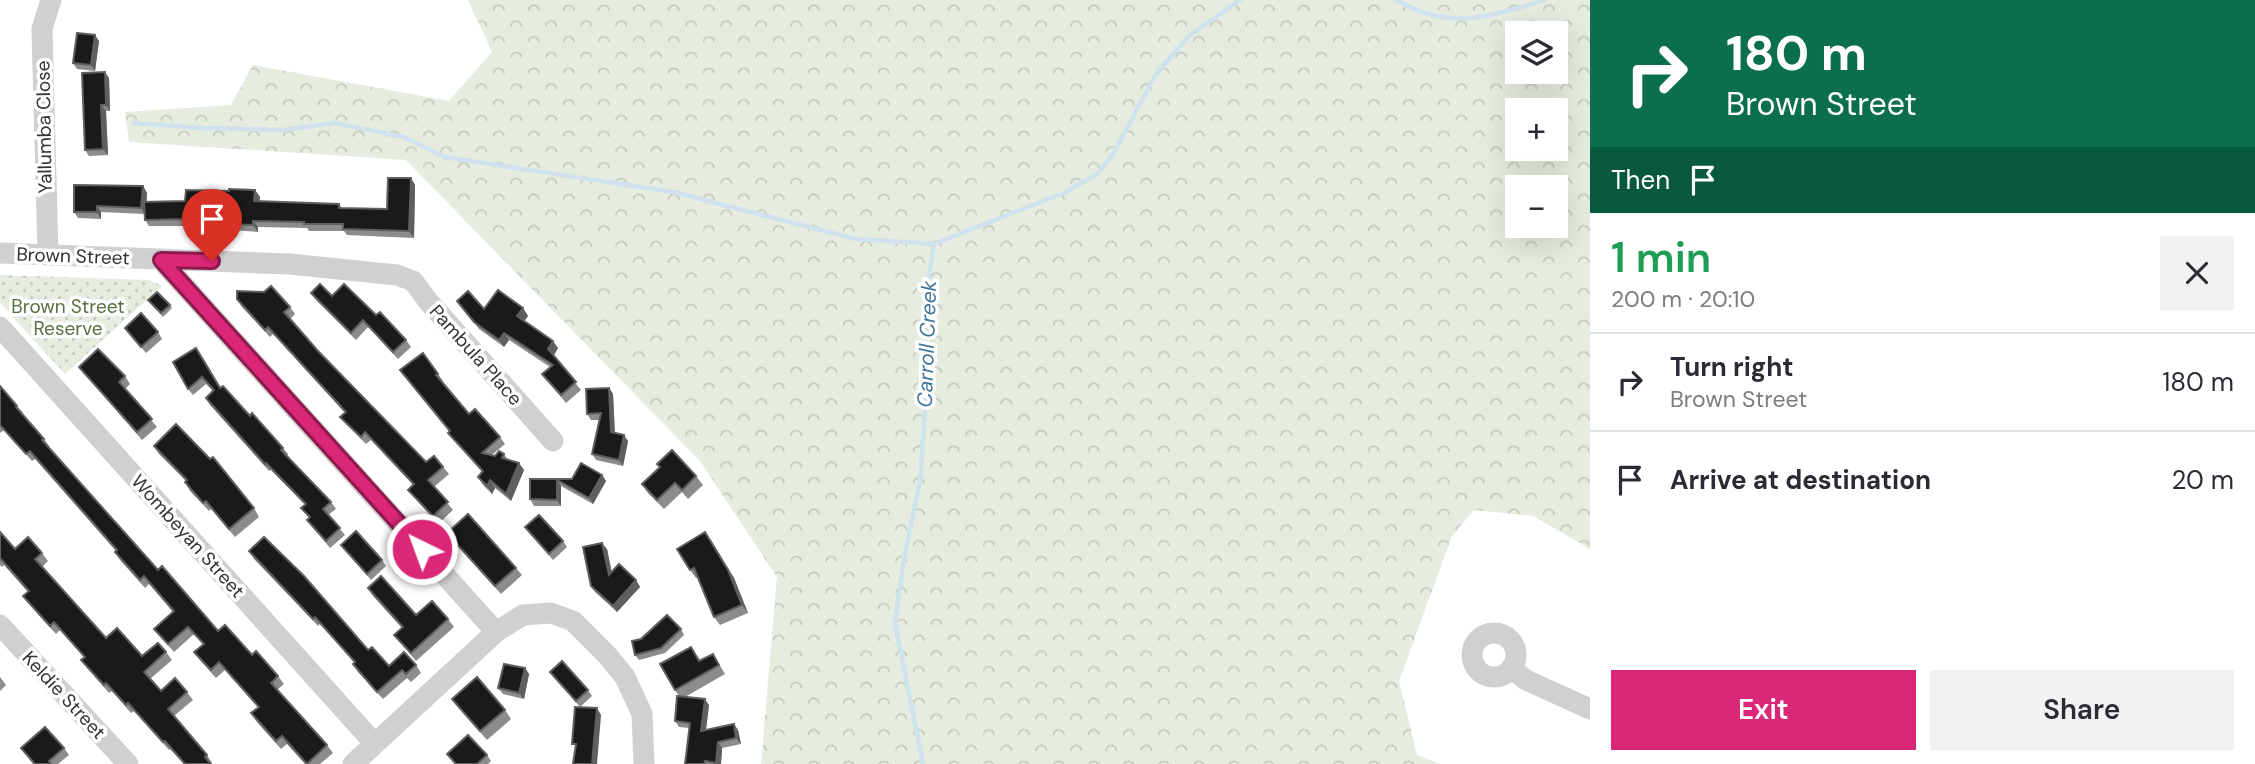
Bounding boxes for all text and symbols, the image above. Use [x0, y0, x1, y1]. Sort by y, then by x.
map controls [1505, 21, 1568, 238]
button: layers [1505, 21, 1568, 84]
text: 180 m [1726, 21, 1867, 85]
icon: right [1611, 28, 1702, 119]
street label: Yallumba Close [30, 60, 58, 194]
text: Brown Street [1726, 83, 1917, 125]
button: + [1505, 98, 1568, 161]
icon: arrive [1684, 161, 1722, 199]
text: Then [1611, 163, 1670, 197]
button: − [1505, 175, 1568, 238]
pin [182, 189, 242, 261]
icon: arrive [193, 200, 231, 238]
text: 1 min [1611, 230, 1711, 285]
button: close [2160, 236, 2234, 310]
street label: Brown Street [16, 242, 130, 270]
water label: Carroll Creek [911, 280, 943, 408]
text: 200 m · 20:10 [1611, 284, 1755, 314]
park label: Brown Street Reserve [11, 294, 125, 341]
street label: Pambula Place [424, 299, 528, 411]
text: Turn right [1670, 350, 1794, 384]
icon: right [1611, 363, 1649, 401]
text: 180 m [2162, 365, 2234, 399]
text: Brown Street [1670, 384, 1807, 414]
icon: arrive [1611, 461, 1649, 499]
text: Arrive at destination [1670, 463, 1931, 497]
text: 20 m [2171, 463, 2234, 497]
street label: Wombeyan Street [126, 469, 250, 603]
position arrow [385, 512, 459, 586]
street label: Keldie Street [17, 646, 111, 744]
button: Exit [1611, 670, 1916, 750]
button: Share [1930, 670, 2234, 750]

